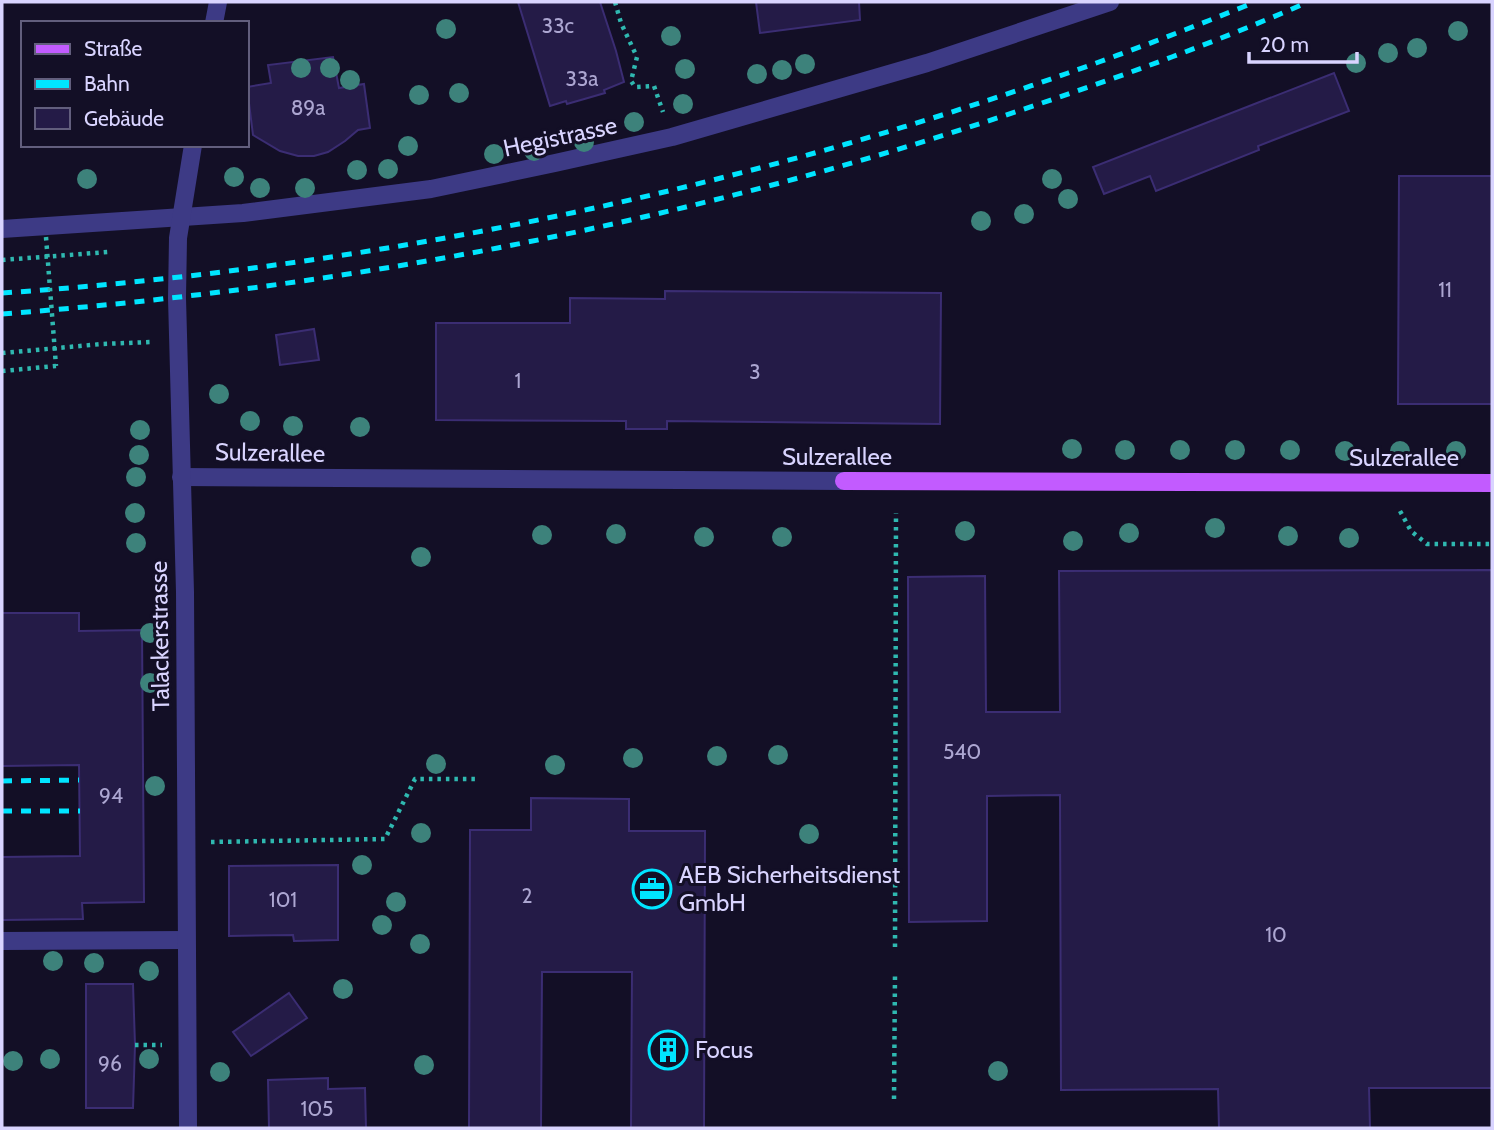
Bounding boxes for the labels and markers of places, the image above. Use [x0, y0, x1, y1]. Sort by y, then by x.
place label: AEB Sicherheitsdienst GmbH [679, 860, 900, 917]
office icon: AEB Sicherheitsdienst GmbH [631, 868, 673, 910]
building icon: Focus [647, 1029, 689, 1071]
place label: Focus [695, 1035, 753, 1064]

